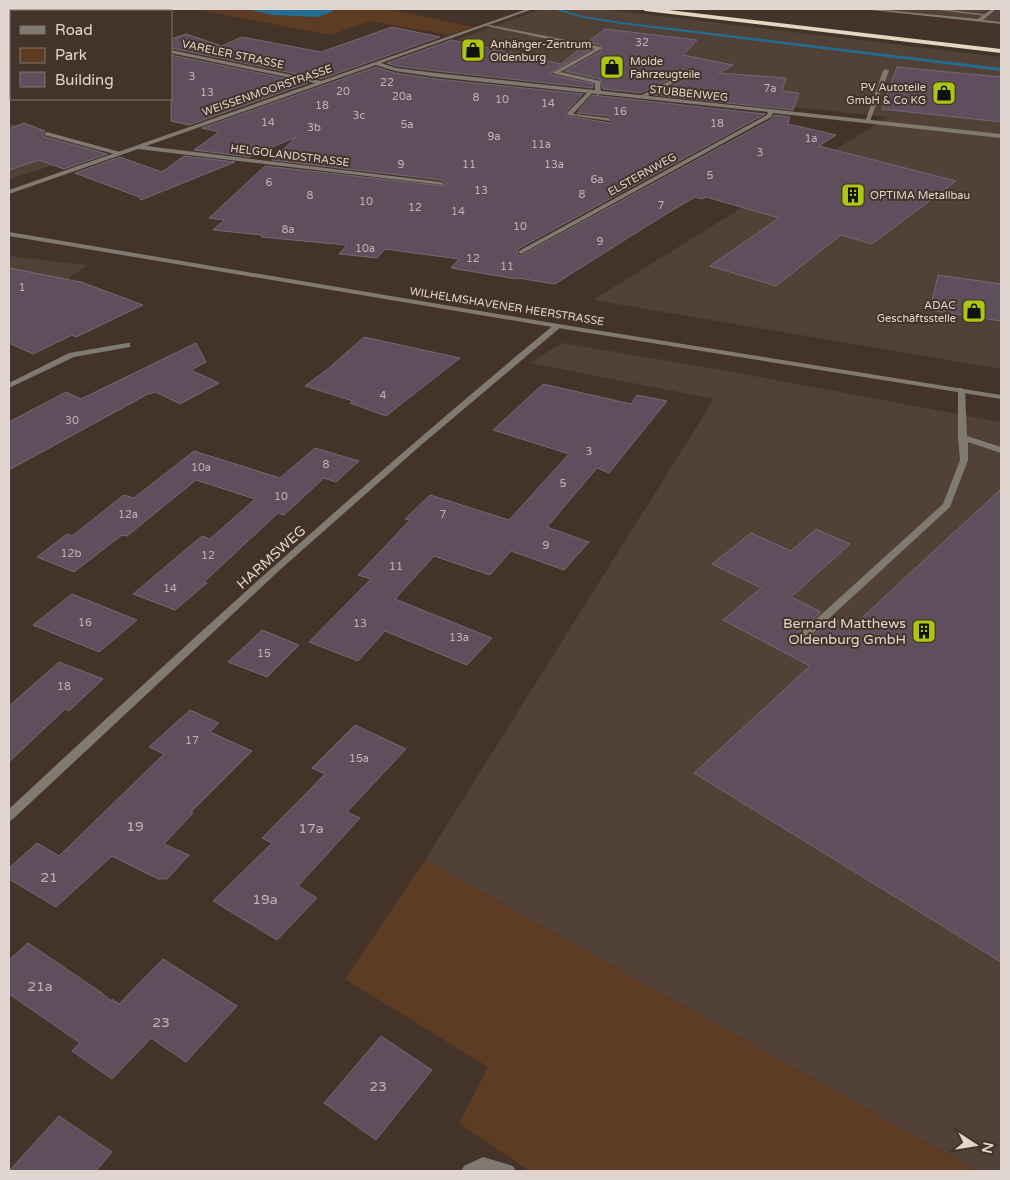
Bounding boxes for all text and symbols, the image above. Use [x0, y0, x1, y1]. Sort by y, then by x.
legend [10, 10, 172, 100]
text: Road [55, 21, 93, 39]
house number: 32 [635, 36, 649, 49]
street label: VARELER STRASSE [181, 37, 285, 72]
shop icon: Anhänger-Zentrum Oldenburg [460, 37, 486, 63]
place label: Anhänger-Zentrum Oldenburg [490, 38, 591, 64]
text: Park [55, 46, 87, 64]
shop icon: Molde Fahrzeugteile [599, 54, 625, 80]
place label: Molde Fahrzeugteile [630, 55, 700, 81]
street label: WEISSENMOORSTRASSE [200, 62, 334, 119]
house number: 3 [189, 70, 196, 83]
text: Building [55, 71, 114, 89]
house number: 22 [380, 76, 394, 89]
shop icon: PV Autoteile GmbH & Co KG [931, 80, 957, 106]
place label: PV Autoteile GmbH & Co KG [846, 81, 926, 107]
house number: 7a [763, 82, 777, 95]
street label: STUBBENWEG [649, 83, 729, 104]
house number: 20 [336, 85, 350, 98]
house number: 13 [200, 86, 214, 99]
house number: 20a [392, 90, 412, 103]
house number: 8 [473, 91, 480, 104]
house number: 10 [495, 93, 509, 106]
house number: 14 [541, 97, 555, 110]
house number: 18 [315, 99, 329, 112]
house number: 16 [613, 105, 627, 118]
house number: 3c [353, 109, 366, 122]
house number: 14 [261, 116, 275, 129]
house number: 18 [710, 117, 724, 130]
house number: 5a [400, 118, 414, 131]
house number: 3b [307, 121, 321, 134]
house number: 9a [487, 130, 501, 143]
house number: 1a [804, 132, 818, 145]
house number: 11a [531, 138, 551, 151]
street label: HELGOLANDSTRASSE [230, 142, 350, 169]
house number: 3 [757, 146, 764, 159]
street label: ELSTERNWEG [606, 150, 679, 199]
house number: 9 [398, 158, 405, 171]
house number: 11 [462, 158, 476, 171]
house number: 13a [544, 158, 564, 171]
house number: 5 [707, 169, 714, 182]
house number: 6a [590, 173, 604, 186]
house number: 6 [266, 176, 273, 189]
building icon: OPTIMA Metallbau [840, 182, 866, 208]
house number: 13 [474, 184, 488, 197]
house number: 8 [579, 188, 586, 201]
house number: 8 [307, 189, 314, 202]
place label: OPTIMA Metallbau [870, 189, 970, 202]
house number: 10 [359, 195, 373, 208]
house number: 7 [658, 199, 665, 212]
house number: 12 [408, 201, 422, 214]
house number: 14 [451, 205, 465, 218]
house number: 10 [513, 220, 527, 233]
house number: 8a [281, 223, 295, 236]
house number: 9 [597, 235, 604, 248]
house number: 10a [355, 242, 375, 255]
house number: 12 [466, 252, 480, 265]
house number: 11 [500, 260, 514, 273]
house number: 1 [19, 281, 25, 294]
street label: WILHELMSHAVENER HEERSTRASSE [409, 285, 605, 328]
shop icon: ADAC Geschäftsstelle [961, 298, 987, 324]
place label: ADAC Geschäftsstelle [877, 299, 956, 325]
house number: 4 [380, 389, 387, 402]
house number: 30 [65, 414, 79, 427]
house number: 3 [586, 445, 593, 458]
house number: 8 [323, 458, 330, 471]
house number: 10a [191, 461, 211, 474]
house number: 5 [560, 477, 567, 490]
house number: 10 [274, 490, 288, 503]
house number: 12a [118, 508, 138, 521]
house number: 7 [440, 508, 447, 521]
street label: HARMSWEG [233, 522, 309, 593]
house number: 9 [543, 539, 550, 552]
house number: 12b [61, 547, 81, 560]
house number: 12 [201, 549, 215, 562]
house number: 11 [389, 560, 403, 573]
house number: 14 [163, 582, 177, 595]
place label: Bernard Matthews Oldenburg GmbH [783, 615, 906, 648]
house number: 16 [78, 616, 92, 629]
house number: 13 [353, 617, 367, 630]
building icon: Bernard Matthews Oldenburg GmbH [911, 618, 937, 644]
house number: 13a [449, 631, 469, 644]
house number: 15 [257, 647, 271, 660]
house number: 18 [57, 680, 71, 693]
house number: 17 [185, 734, 199, 747]
house number: 15a [349, 752, 369, 765]
house number: 19 [126, 818, 144, 835]
house number: 17a [298, 820, 324, 837]
house number: 21 [40, 869, 58, 886]
house number: 19a [252, 891, 278, 908]
house number: 21a [27, 978, 53, 995]
house number: 23 [152, 1014, 170, 1031]
house number: 23 [369, 1078, 387, 1095]
north arrow [950, 1120, 1000, 1170]
text: N [978, 1140, 997, 1155]

